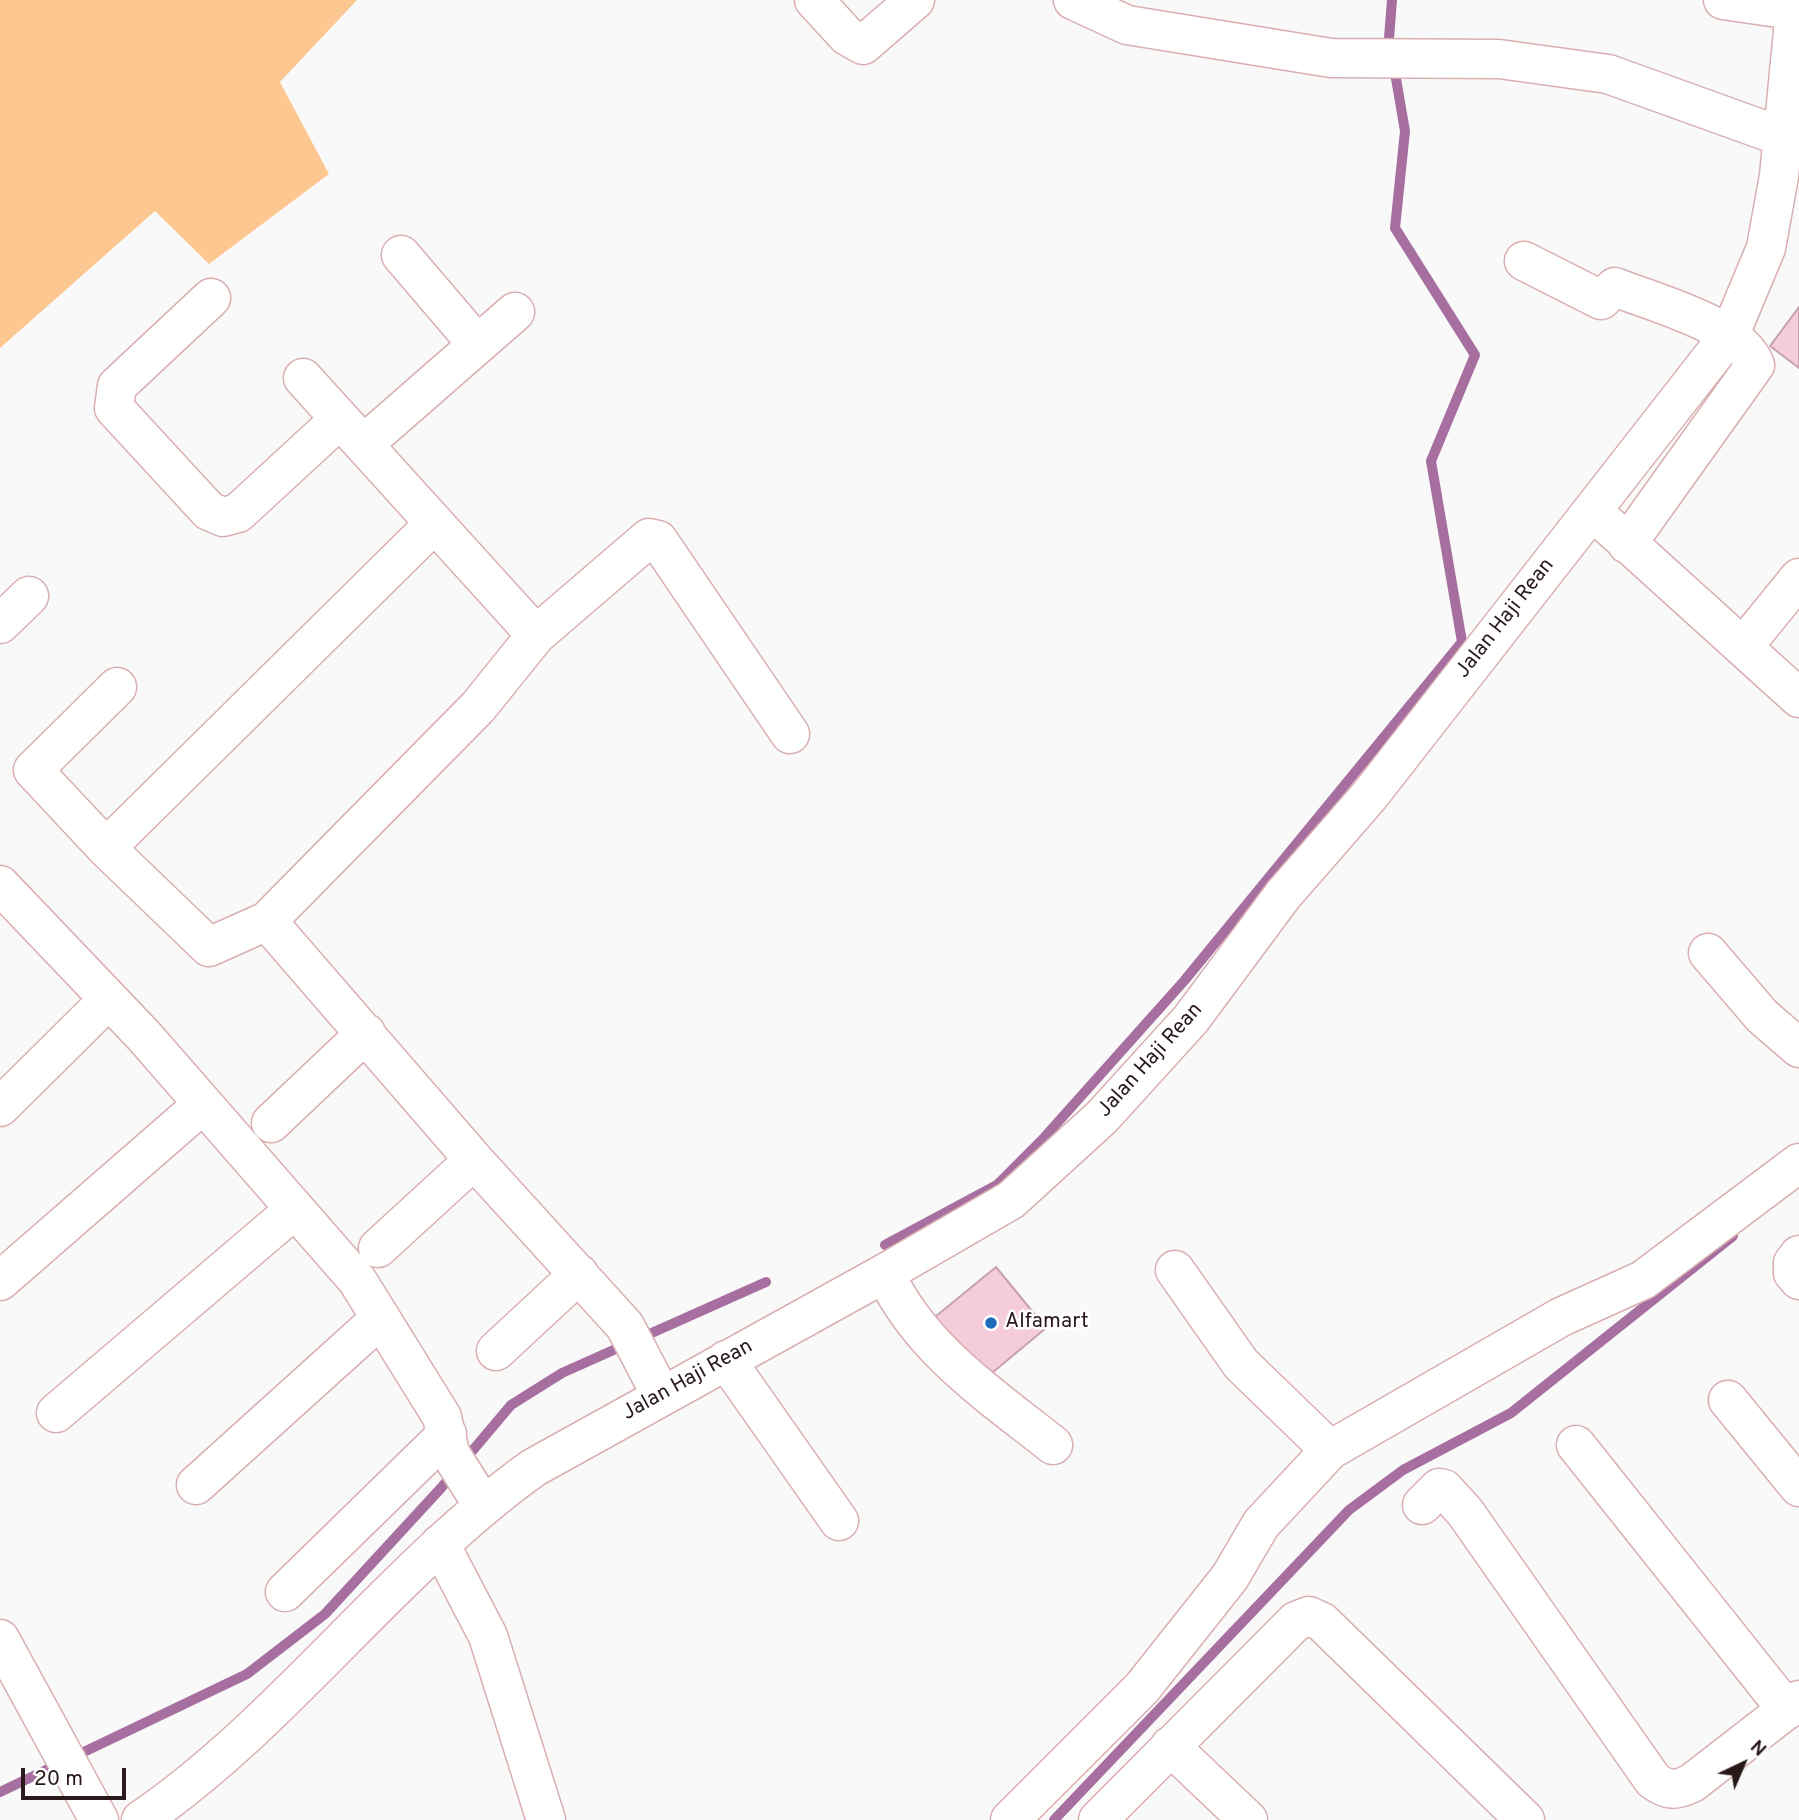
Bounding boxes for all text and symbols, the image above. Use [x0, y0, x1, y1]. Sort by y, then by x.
street label: Jalan Haji Rean [1451, 554, 1561, 684]
street label: Jalan Haji Rean [1093, 999, 1209, 1123]
place label: Alfamart [1005, 1310, 1089, 1336]
marker: Alfamart [983, 1315, 999, 1331]
street label: Jalan Haji Rean [618, 1335, 758, 1427]
north arrow [1708, 1729, 1778, 1799]
text: N [1744, 1736, 1771, 1762]
scale bar [24, 1754, 130, 1798]
text: 20 m [34, 1766, 83, 1793]

